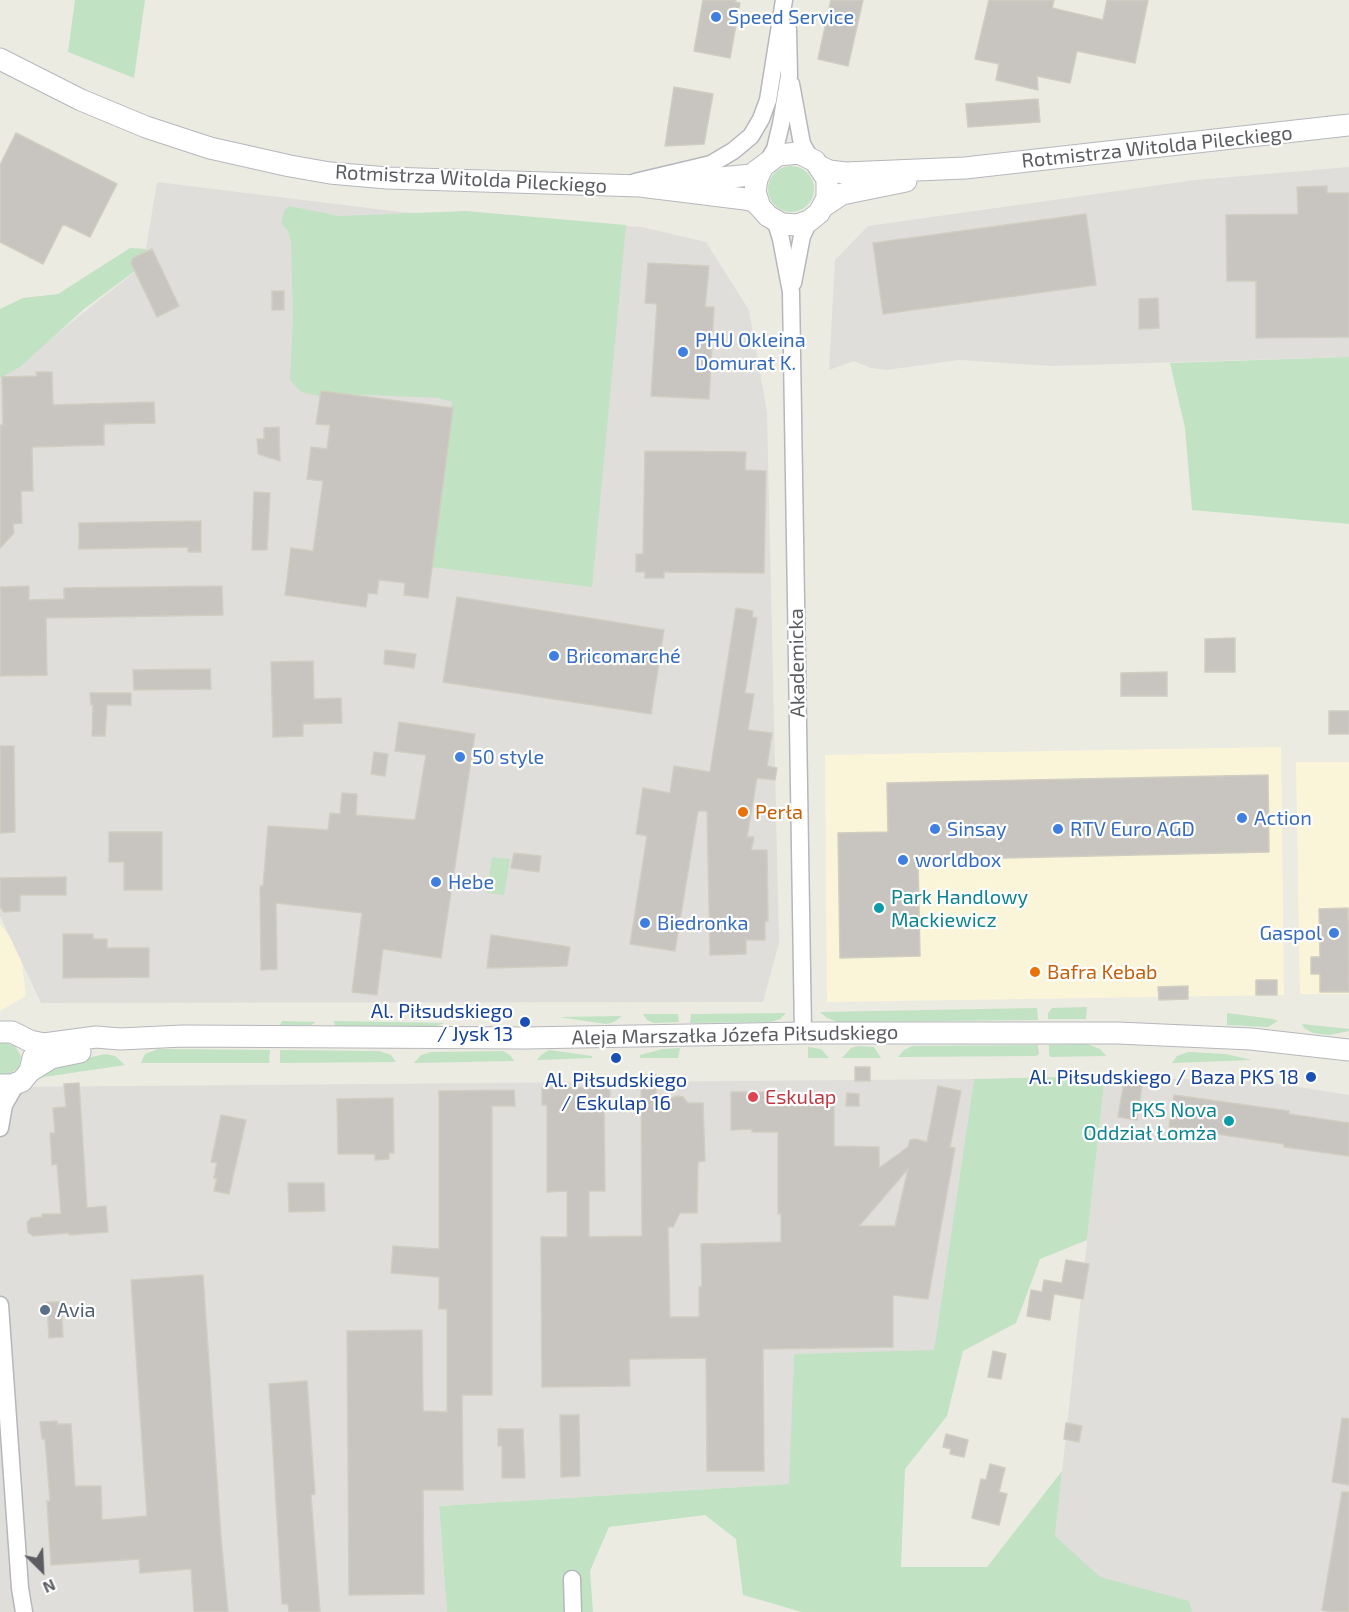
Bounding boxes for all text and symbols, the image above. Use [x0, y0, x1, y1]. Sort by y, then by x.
place label: Speed Service [728, 5, 854, 29]
marker: Speed Service [709, 10, 723, 24]
street label: Rotmistrza Witolda Pileckiego [1020, 121, 1294, 173]
street label: Rotmistrza Witolda Pileckiego [334, 160, 608, 198]
place label: PHU Okleina Domurat K. [695, 328, 806, 375]
marker: PHU Okleina Domurat K. [676, 345, 690, 359]
street label: Akademicka [784, 608, 810, 718]
place label: Bricomarché [566, 644, 681, 668]
marker: Bricomarché [547, 649, 561, 663]
place label: 50 style [472, 745, 544, 769]
marker: 50 style [453, 750, 467, 764]
place label: Perła [755, 800, 803, 824]
marker: Perła [736, 805, 750, 819]
place label: Action [1254, 806, 1312, 830]
marker: Action [1235, 811, 1249, 825]
place label: Sinsay [947, 817, 1007, 841]
place label: RTV Euro AGD [1070, 817, 1195, 841]
marker: Sinsay [928, 822, 942, 836]
marker: RTV Euro AGD [1051, 822, 1065, 836]
place label: worldbox [915, 848, 1001, 872]
marker: worldbox [896, 853, 910, 867]
place label: Hebe [448, 870, 494, 894]
marker: Hebe [429, 875, 443, 889]
place label: Park Handlowy Mackiewicz [891, 885, 1028, 932]
marker: Park Handlowy Mackiewicz [872, 901, 886, 915]
place label: Biedronka [657, 911, 748, 935]
marker: Biedronka [638, 916, 652, 930]
place label: Gaspol [1259, 921, 1322, 945]
marker: Gaspol [1327, 926, 1341, 940]
place label: Bafra Kebab [1047, 960, 1158, 984]
marker: Bafra Kebab [1028, 965, 1042, 979]
place label: Al. Piłsudskiego / Jysk 13 [371, 999, 513, 1046]
marker: Al. Piłsudskiego / Jysk 13 [518, 1015, 532, 1029]
street label: Aleja Marszałka Józefa Piłsudskiego [572, 1020, 898, 1050]
marker: Al. Piłsudskiego / Eskulap 16 [609, 1051, 623, 1065]
place label: Al. Piłsudskiego / Baza PKS 18 [1029, 1065, 1299, 1089]
place label: Al. Piłsudskiego / Eskulap 16 [545, 1068, 687, 1115]
marker: Al. Piłsudskiego / Baza PKS 18 [1304, 1070, 1318, 1084]
place label: Eskulap [765, 1085, 836, 1109]
marker: Eskulap [746, 1090, 760, 1104]
place label: PKS Nova Oddział Łomża [1083, 1098, 1217, 1145]
marker: PKS Nova Oddział Łomża [1222, 1114, 1236, 1128]
place label: Avia [57, 1298, 96, 1322]
marker: Avia [38, 1303, 52, 1317]
north arrow [12, 1540, 72, 1600]
text: N [40, 1576, 59, 1598]

